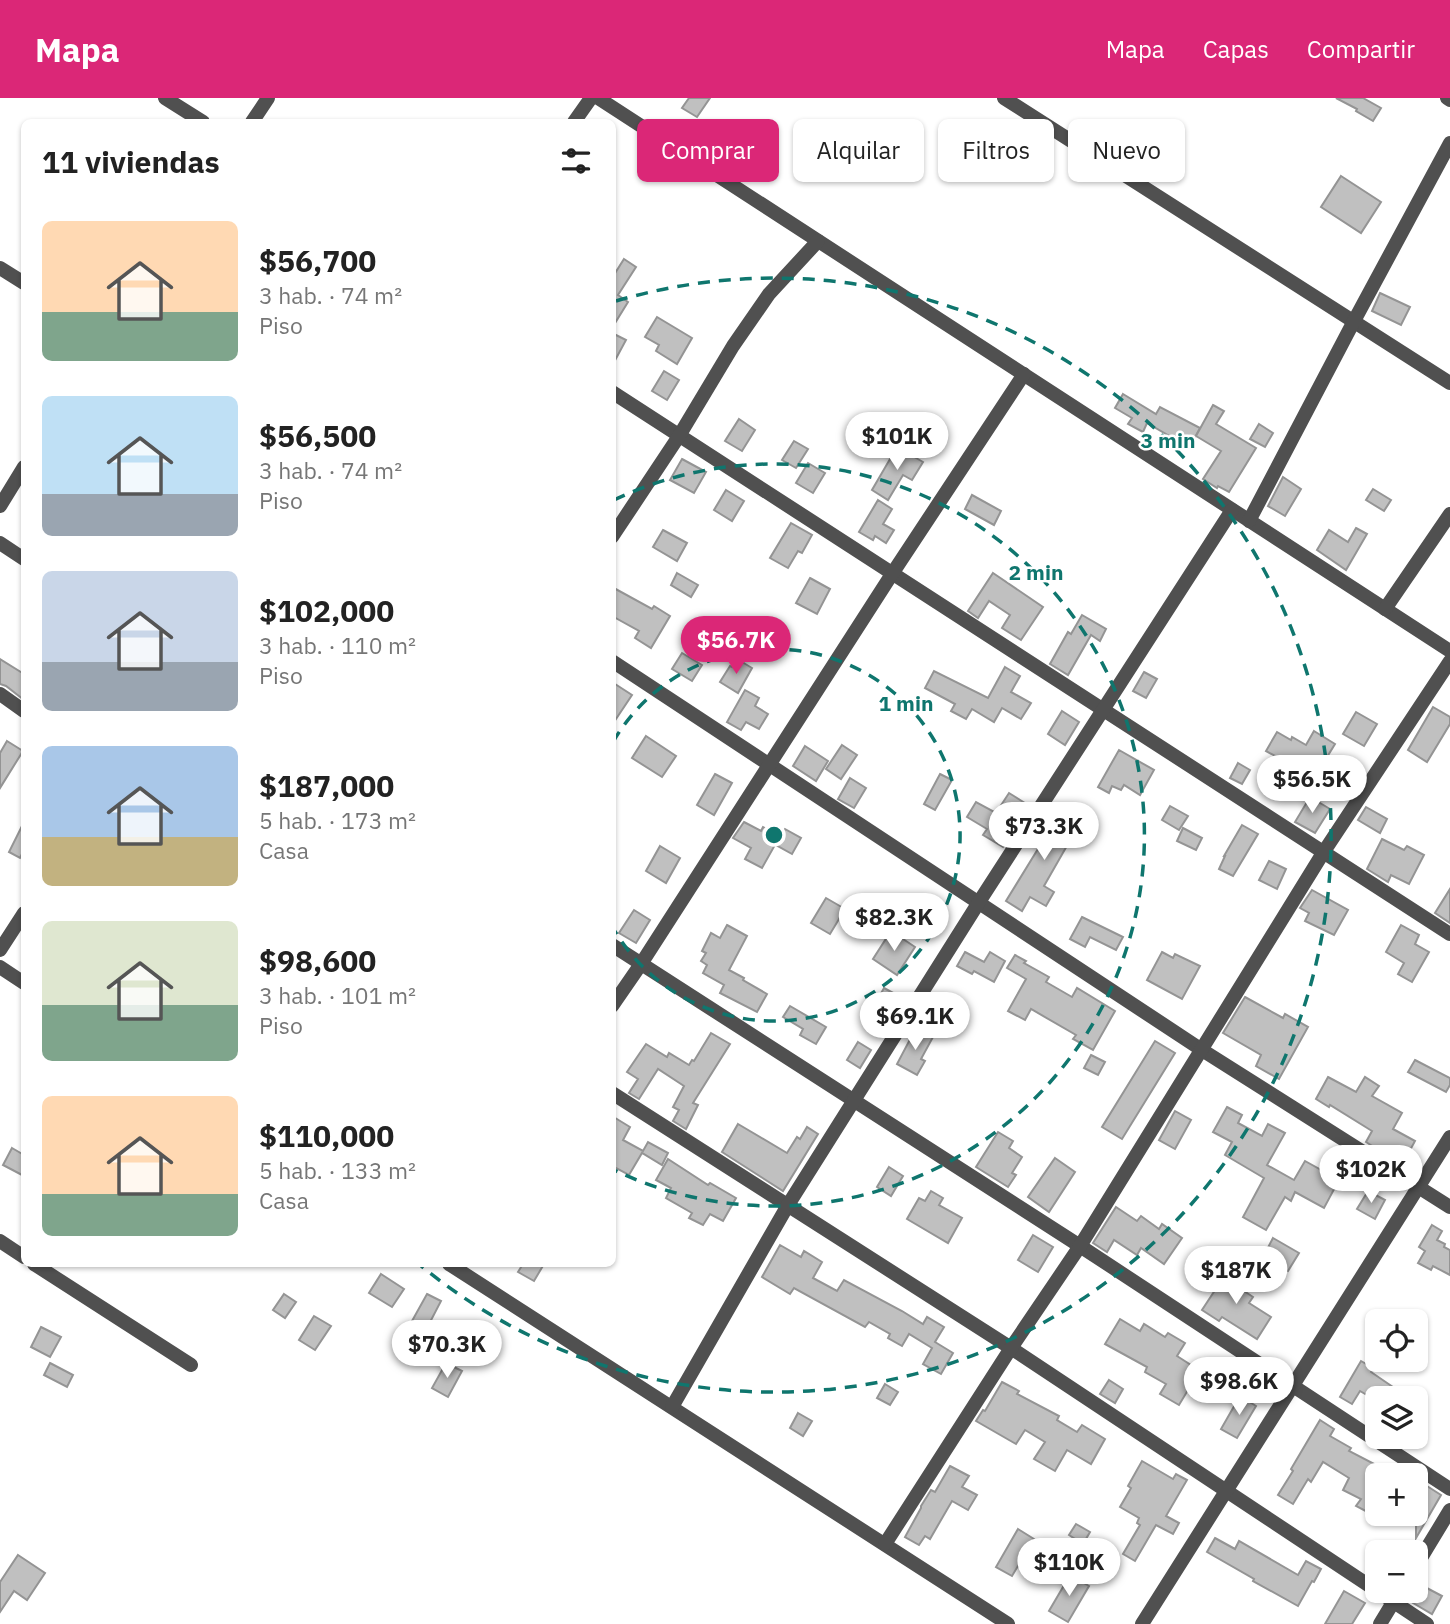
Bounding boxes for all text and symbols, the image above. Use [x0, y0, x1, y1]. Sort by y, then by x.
text: Mapa [35, 28, 120, 71]
text: Mapa [1106, 33, 1165, 65]
text: Capas [1203, 33, 1269, 65]
text: Compartir [1307, 33, 1415, 65]
chip: Comprar [637, 119, 779, 182]
chip: Alquilar [793, 119, 924, 182]
chip: Filtros [938, 119, 1054, 182]
chip: Nuevo [1068, 119, 1185, 182]
text: 11 viviendas [42, 142, 220, 181]
icon: filters [557, 142, 595, 180]
text: $56,700 [259, 241, 376, 280]
icon: home [98, 249, 182, 333]
text: 3 hab. · 74 m² [259, 280, 402, 310]
text: Piso [259, 310, 303, 340]
pin: $101K [848, 412, 946, 472]
text: $56,500 [259, 416, 376, 455]
text: $101K [861, 420, 933, 450]
icon: home [98, 424, 182, 508]
text: 3 min [1141, 426, 1195, 454]
text: 3 hab. · 74 m² [259, 455, 402, 485]
text: Piso [259, 485, 303, 515]
text: 2 min [1009, 558, 1063, 586]
text: $102,000 [259, 591, 394, 630]
icon: home [98, 599, 182, 683]
pin: $56.7K [679, 616, 793, 676]
text: $56.7K [697, 624, 775, 654]
text: 3 hab. · 110 m² [259, 630, 416, 660]
text: Piso [259, 660, 303, 690]
text: 1 min [879, 689, 933, 717]
pin: $56.5K [1255, 756, 1369, 815]
text: $56.5K [1273, 763, 1351, 793]
text: $187,000 [259, 766, 394, 805]
icon: home [98, 774, 182, 858]
pin: $73.3K [987, 802, 1101, 862]
text: 5 hab. · 173 m² [259, 805, 416, 835]
text: $73.3K [1005, 810, 1083, 840]
centre of rings [762, 823, 786, 847]
text: Casa [259, 835, 309, 865]
pin: $82.3K [837, 894, 951, 953]
text: $82.3K [855, 901, 933, 931]
text: $98,600 [259, 941, 376, 980]
icon: home [98, 949, 182, 1033]
text: 3 hab. · 101 m² [259, 980, 416, 1010]
pin: $69.1K [858, 992, 972, 1052]
text: $69.1K [876, 1000, 954, 1030]
text: Piso [259, 1010, 303, 1040]
text: $110,000 [259, 1116, 394, 1155]
icon: home [98, 1124, 182, 1208]
pin: $102K [1322, 1146, 1420, 1205]
text: $102K [1335, 1153, 1407, 1183]
text: 5 hab. · 133 m² [259, 1155, 416, 1185]
text: Casa [259, 1185, 309, 1215]
pin: $187K [1187, 1246, 1285, 1306]
text: $187K [1200, 1254, 1272, 1284]
map controls [1365, 1309, 1428, 1603]
button: locate [1365, 1309, 1428, 1372]
pin: $70.3K [390, 1320, 504, 1380]
text: $70.3K [408, 1328, 486, 1358]
pin: $98.6K [1182, 1358, 1296, 1417]
text: $98.6K [1200, 1365, 1278, 1395]
button: layers [1365, 1386, 1428, 1449]
button: + [1365, 1463, 1428, 1526]
pin: $110K [1020, 1538, 1118, 1598]
button: − [1365, 1540, 1428, 1603]
text: $110K [1033, 1546, 1105, 1576]

